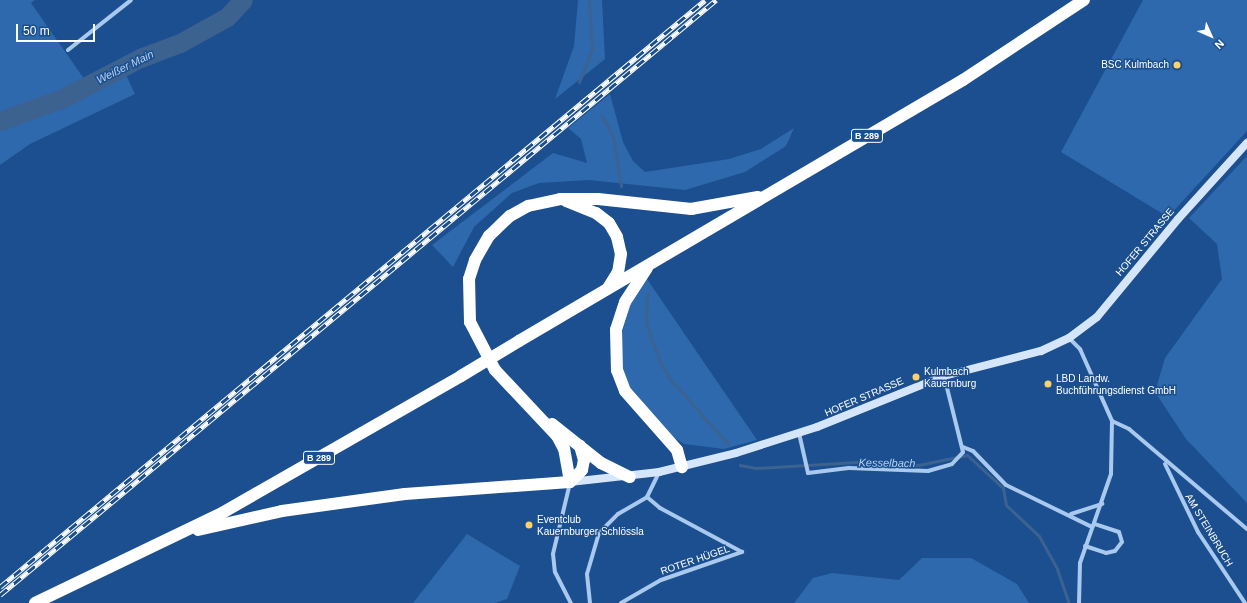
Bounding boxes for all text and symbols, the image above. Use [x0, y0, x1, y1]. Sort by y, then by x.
scale bar [18, 16, 97, 42]
north arrow [1191, 16, 1231, 56]
text: 50 m [23, 24, 50, 38]
text: N [1212, 37, 1227, 52]
water label: Weißer Main [94, 47, 156, 87]
place label: BSC Kulmbach [1101, 59, 1169, 71]
marker: BSC Kulmbach [1172, 60, 1182, 70]
road number: B 289 [850, 129, 884, 143]
street label: HOFER STRASSE [1113, 206, 1177, 278]
place label: Kulmbach Kauernburg [924, 365, 976, 388]
marker: Kulmbach Kauernburg [911, 372, 921, 382]
place label: LBD Landw. Buchführungsdienst GmbH [1056, 372, 1176, 396]
street label: HOFER STRASSE [823, 375, 905, 419]
marker: LBD Landw. Buchführungsdienst GmbH [1043, 379, 1053, 389]
road number: B 289 [302, 451, 336, 465]
water label: Kesselbach [858, 456, 916, 470]
street label: AM STEINBRUCH [1183, 491, 1235, 569]
place label: Eventclub Kauernburger Schlössla [537, 513, 644, 536]
marker: Eventclub Kauernburger Schlössla [524, 520, 534, 530]
street label: ROTER HÜGEL [659, 543, 731, 577]

